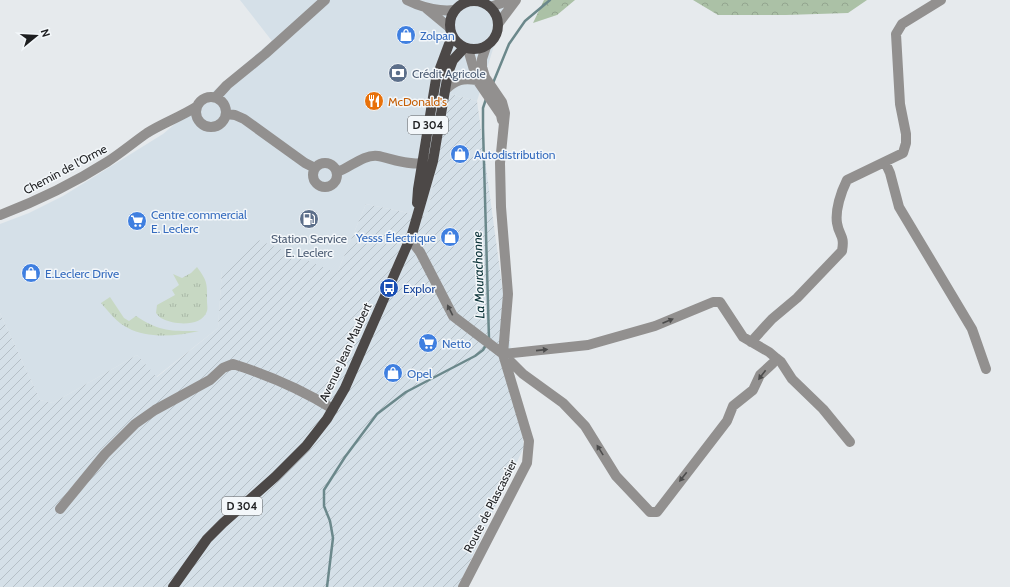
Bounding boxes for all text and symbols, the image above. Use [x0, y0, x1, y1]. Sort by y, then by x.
north arrow [16, 16, 56, 56]
shop icon: Zolpan [395, 24, 417, 46]
text: N [38, 27, 53, 39]
place label: Zolpan [420, 28, 455, 43]
bank icon: Crédit Agricole [387, 62, 409, 84]
place label: Crédit Agricole [412, 66, 486, 81]
restaurant icon: McDonald's [363, 90, 385, 112]
place label: McDonald's [388, 94, 447, 109]
road number: D 304 [408, 116, 448, 134]
street label: Chemin de l'Orme [21, 141, 109, 197]
shop icon: Autodistribution [449, 143, 471, 165]
place label: Autodistribution [474, 147, 556, 162]
place label: Centre commercial E. Leclerc [151, 207, 247, 236]
fuel station icon: Station Service E. Leclerc [298, 208, 320, 230]
supermarket icon: Centre commercial E. Leclerc [126, 210, 148, 232]
shop icon: Yesss Électrique [439, 226, 461, 248]
place label: Yesss Électrique [355, 230, 436, 245]
place label: Station Service E. Leclerc [271, 231, 347, 260]
water label: La Mourachonne [468, 231, 488, 319]
shop icon: E.Leclerc Drive [20, 262, 42, 284]
place label: E.Leclerc Drive [45, 266, 119, 281]
bus stop icon: Explor [378, 277, 400, 299]
place label: Explor [403, 281, 435, 296]
street label: Avenue Jean Maubert [316, 300, 374, 404]
one-way arrow [447, 305, 453, 316]
one-way arrow [662, 317, 674, 323]
supermarket icon: Netto [417, 332, 439, 354]
place label: Netto [442, 336, 471, 351]
one-way arrow [536, 347, 548, 354]
shop icon: Opel [382, 362, 404, 384]
place label: Opel [407, 366, 432, 381]
one-way arrow [757, 370, 766, 381]
one-way arrow [596, 445, 604, 456]
street label: Route de Plascassier [460, 457, 520, 555]
one-way arrow [679, 471, 688, 482]
road number: D 304 [222, 497, 262, 515]

